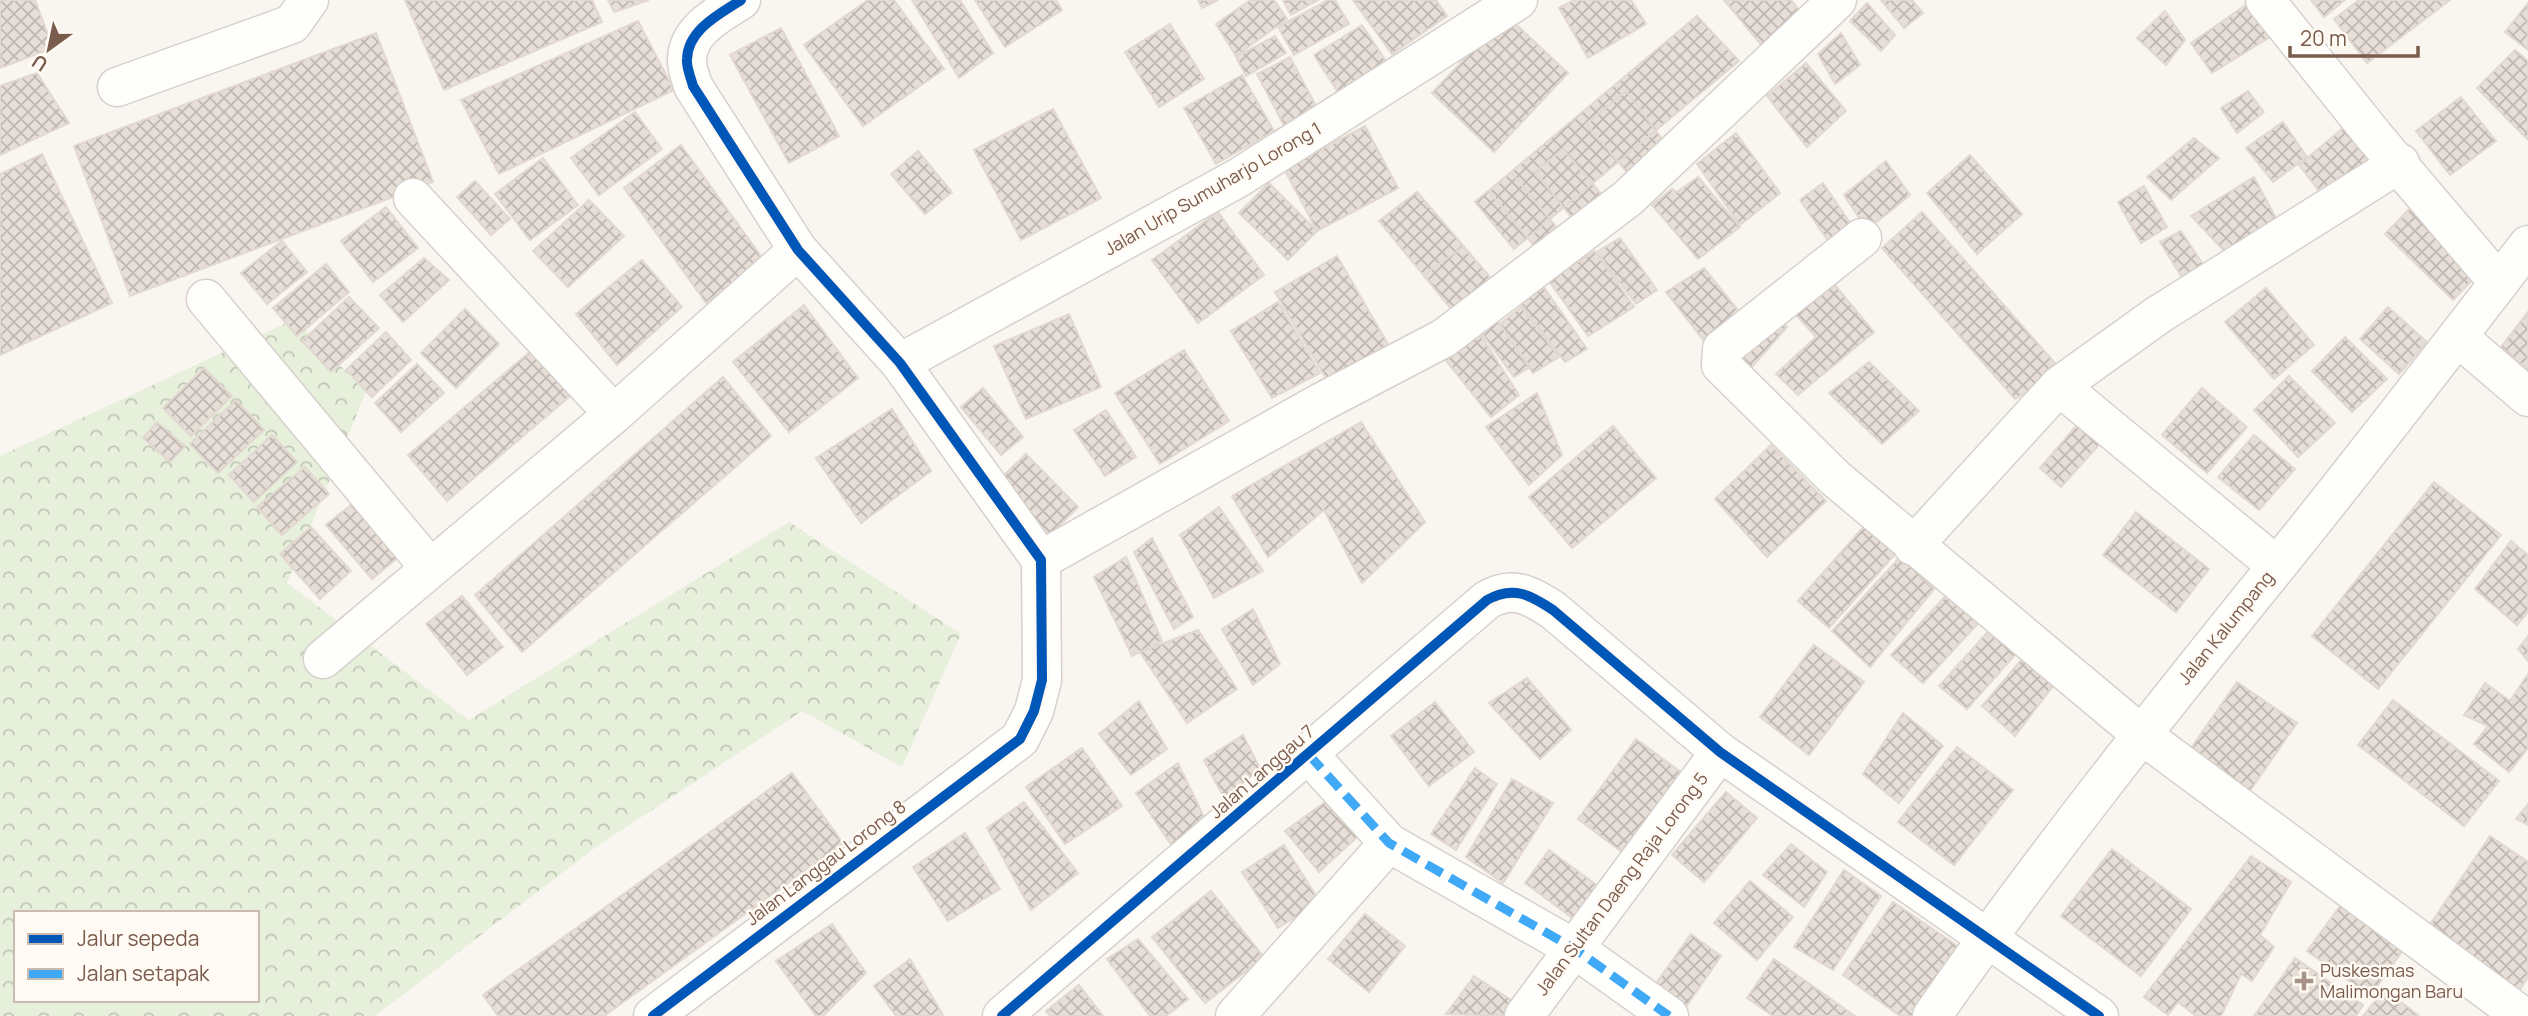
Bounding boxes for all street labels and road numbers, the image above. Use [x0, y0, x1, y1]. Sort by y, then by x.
street label: Jalan Urip Sumuharjo Lorong 1 [1100, 116, 1325, 260]
street label: Jalan Kalumpang [2172, 566, 2279, 689]
street label: Jalan Langgau 7 [1204, 719, 1319, 823]
street label: Jalan Sultan Daeng Raja Lorong 5 [1529, 767, 1713, 1000]
street label: Jalan Langgau Lorong 8 [741, 794, 910, 930]

